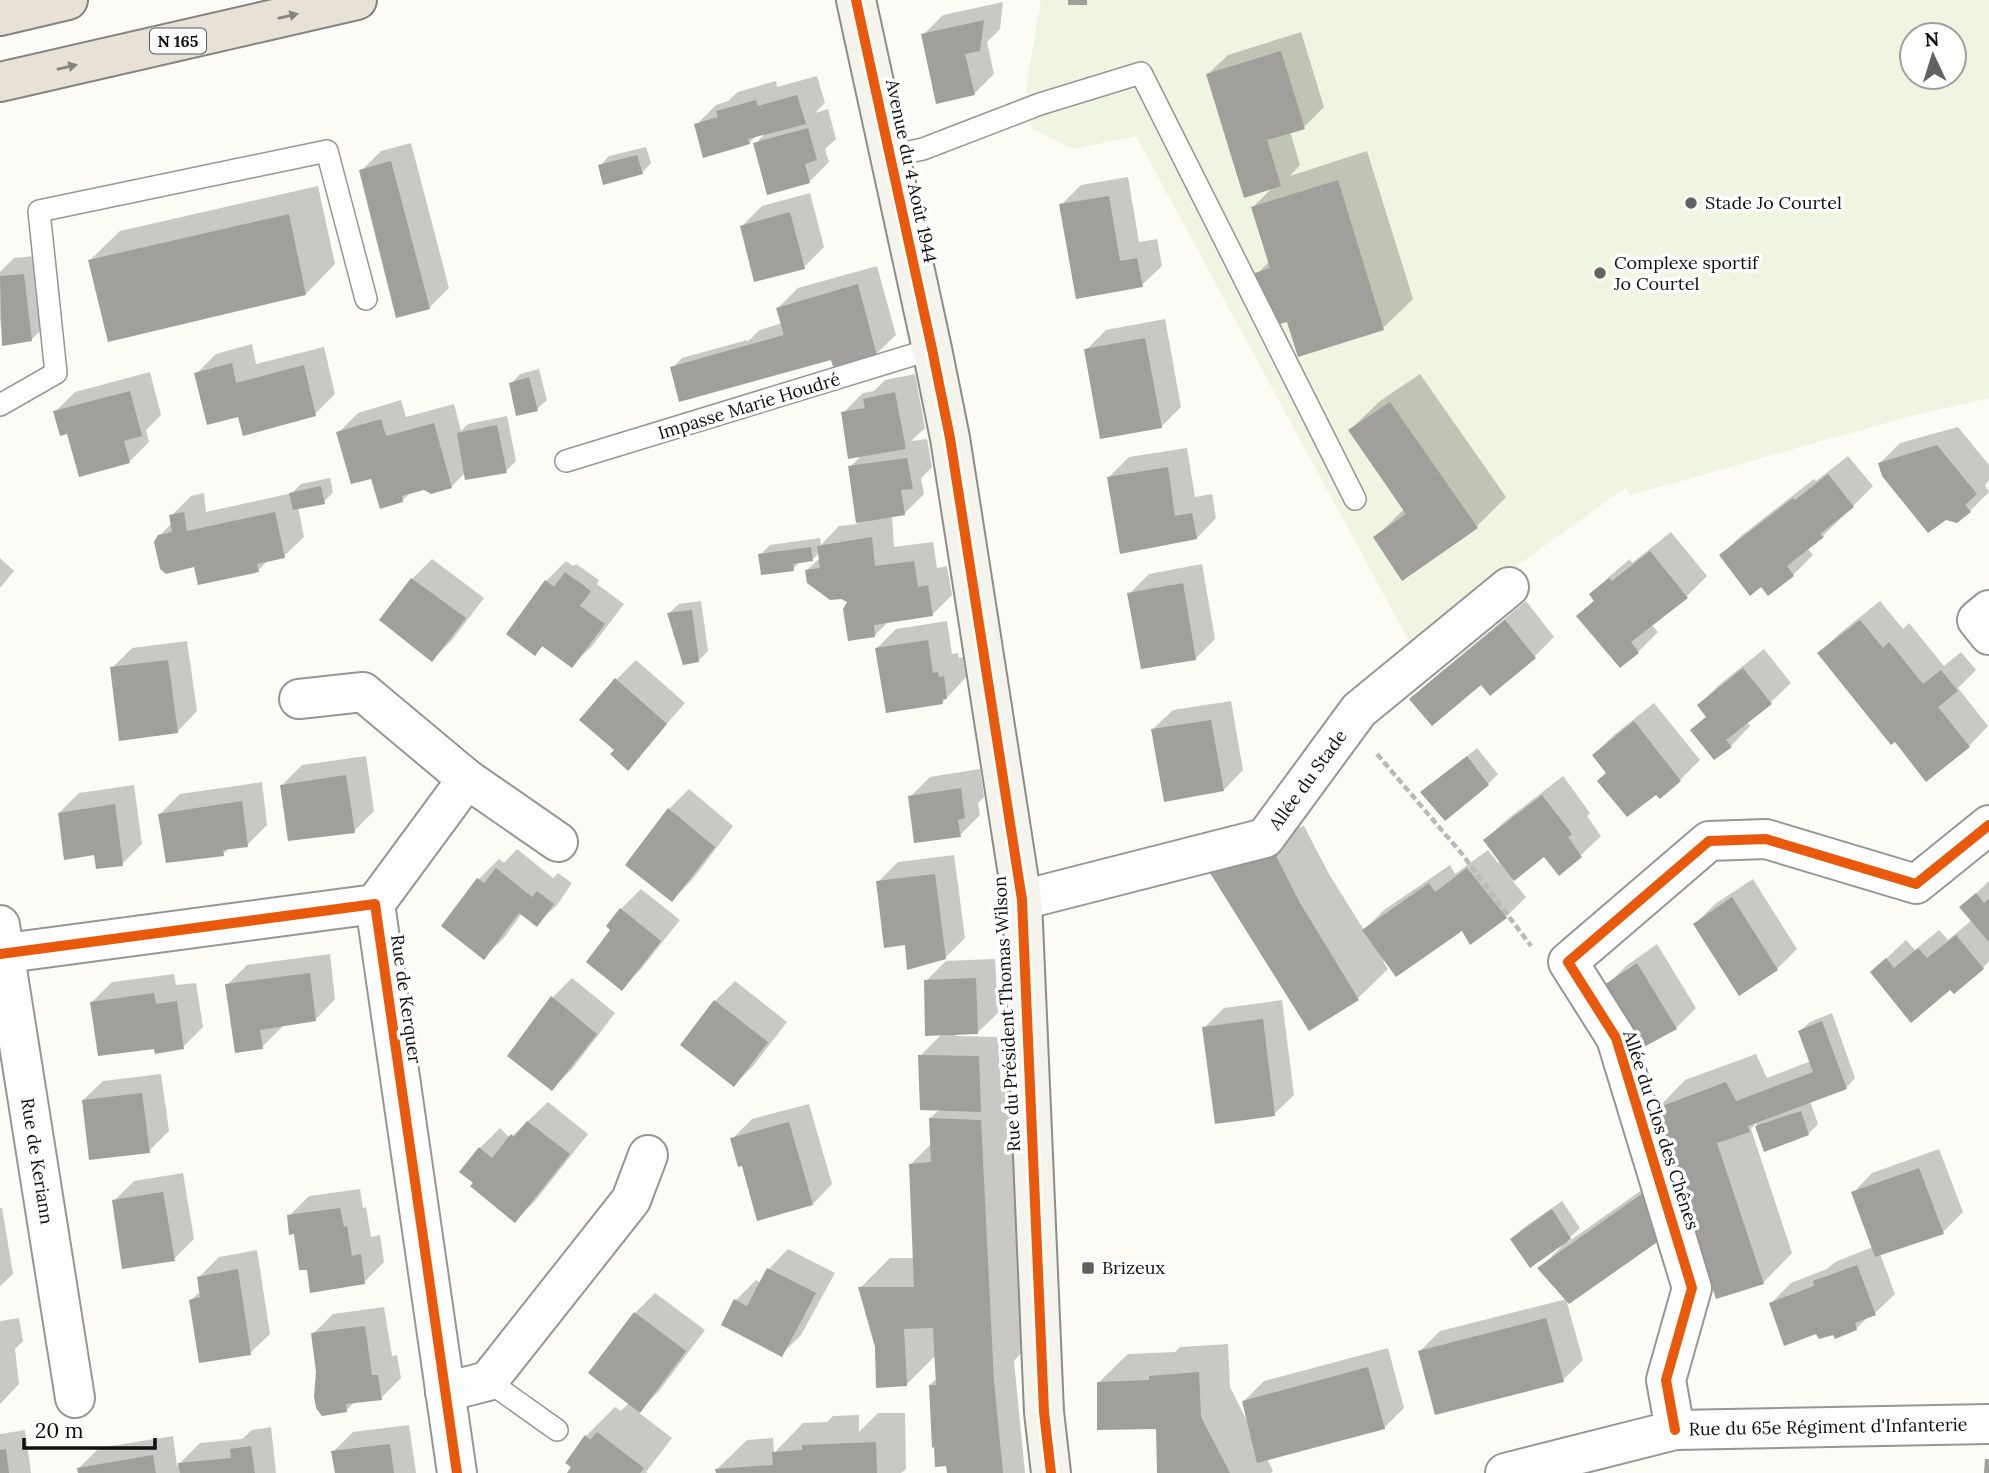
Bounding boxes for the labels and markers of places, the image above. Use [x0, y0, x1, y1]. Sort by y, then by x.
place label: Stade Jo Courtel [1705, 191, 1842, 214]
marker: Stade Jo Courtel [1683, 195, 1699, 211]
place label: Complexe sportif Jo Courtel [1613, 251, 1760, 295]
marker: Complexe sportif Jo Courtel [1592, 265, 1608, 281]
place label: Brizeux [1102, 1256, 1165, 1279]
marker: Brizeux [1080, 1260, 1096, 1276]

